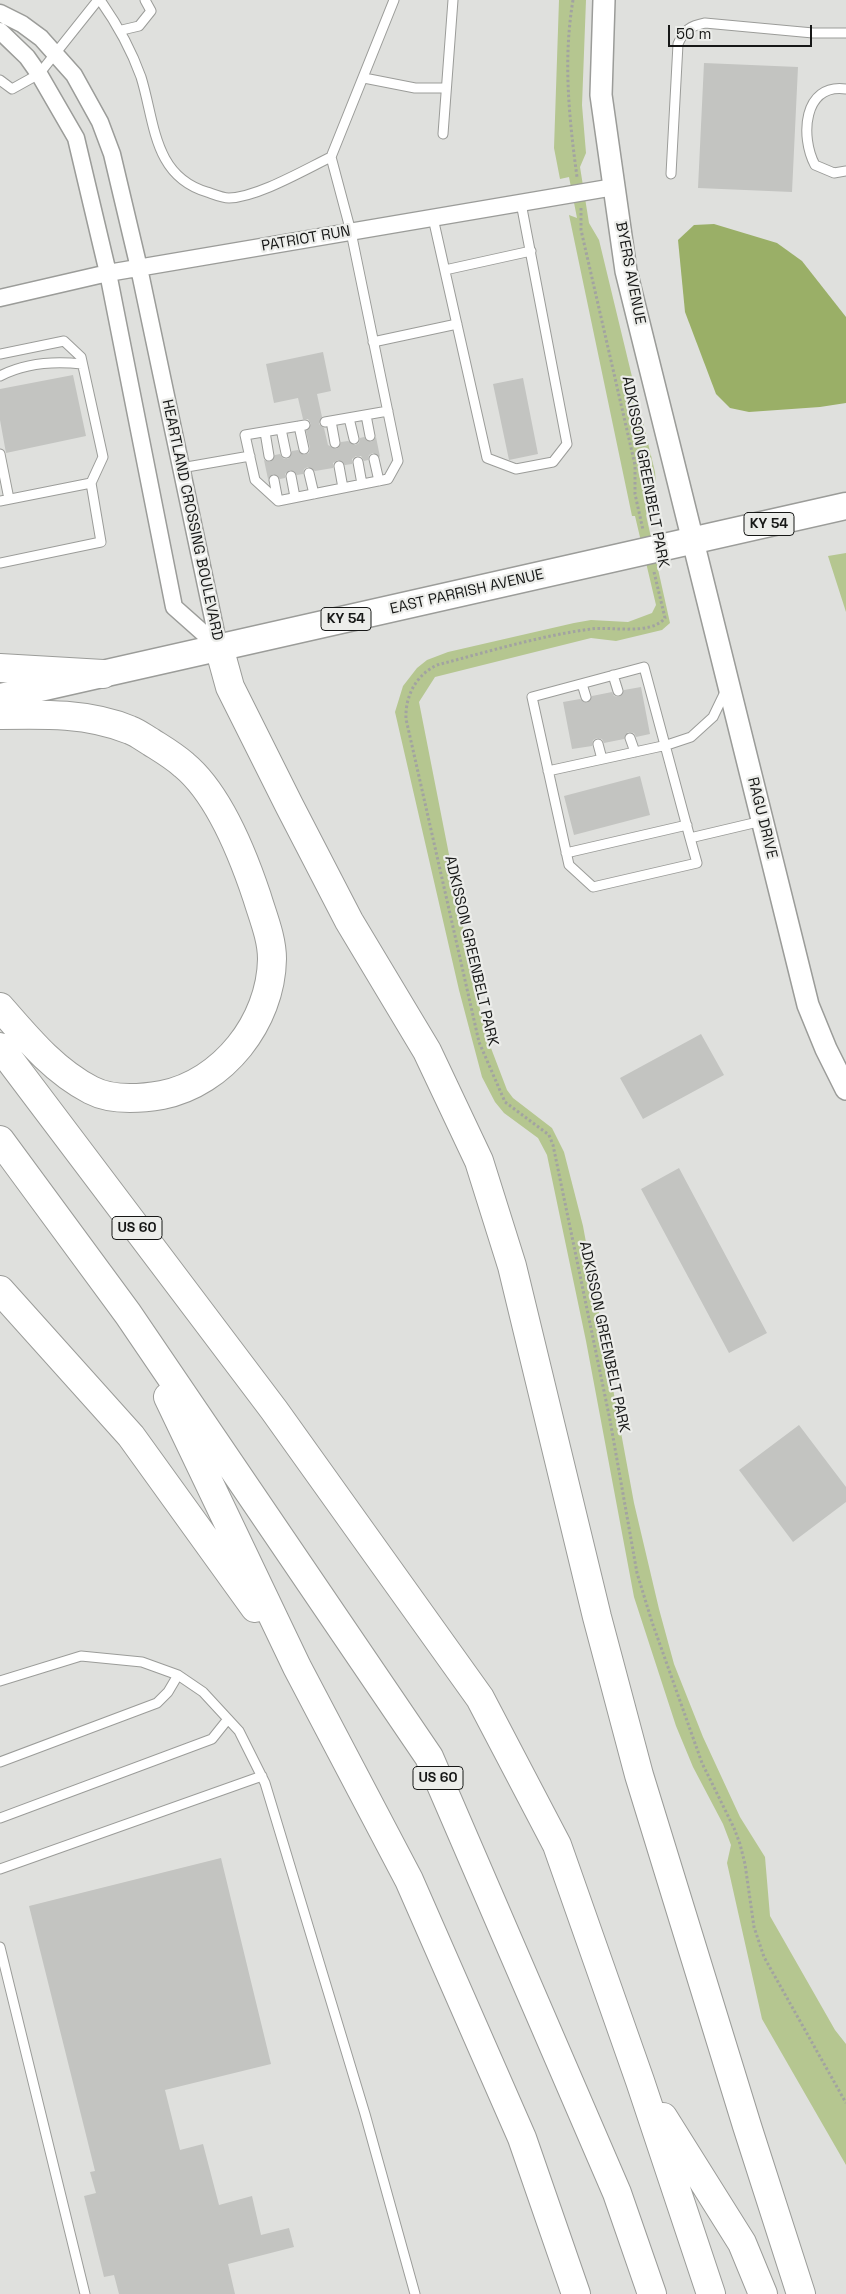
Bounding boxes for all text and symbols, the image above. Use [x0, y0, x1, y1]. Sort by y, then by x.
scale bar [671, 15, 815, 47]
text: 50 m [676, 24, 711, 43]
street label: BYERS AVENUE [611, 220, 649, 326]
street label: PATRIOT RUN [260, 222, 352, 256]
street label: ADKISSON GREENBELT PARK [618, 375, 672, 569]
street label: HEARTLAND CROSSING BOULEVARD [158, 398, 226, 642]
road number: KY 54 [744, 512, 794, 536]
street label: EAST PARRISH AVENUE [388, 566, 546, 618]
road number: KY 54 [321, 608, 371, 630]
street label: RAGU DRIVE [743, 775, 781, 861]
street label: ADKISSON GREENBELT PARK [440, 854, 502, 1048]
road number: US 60 [112, 1216, 162, 1240]
street label: ADKISSON GREENBELT PARK [575, 1240, 633, 1434]
road number: US 60 [413, 1766, 463, 1790]

